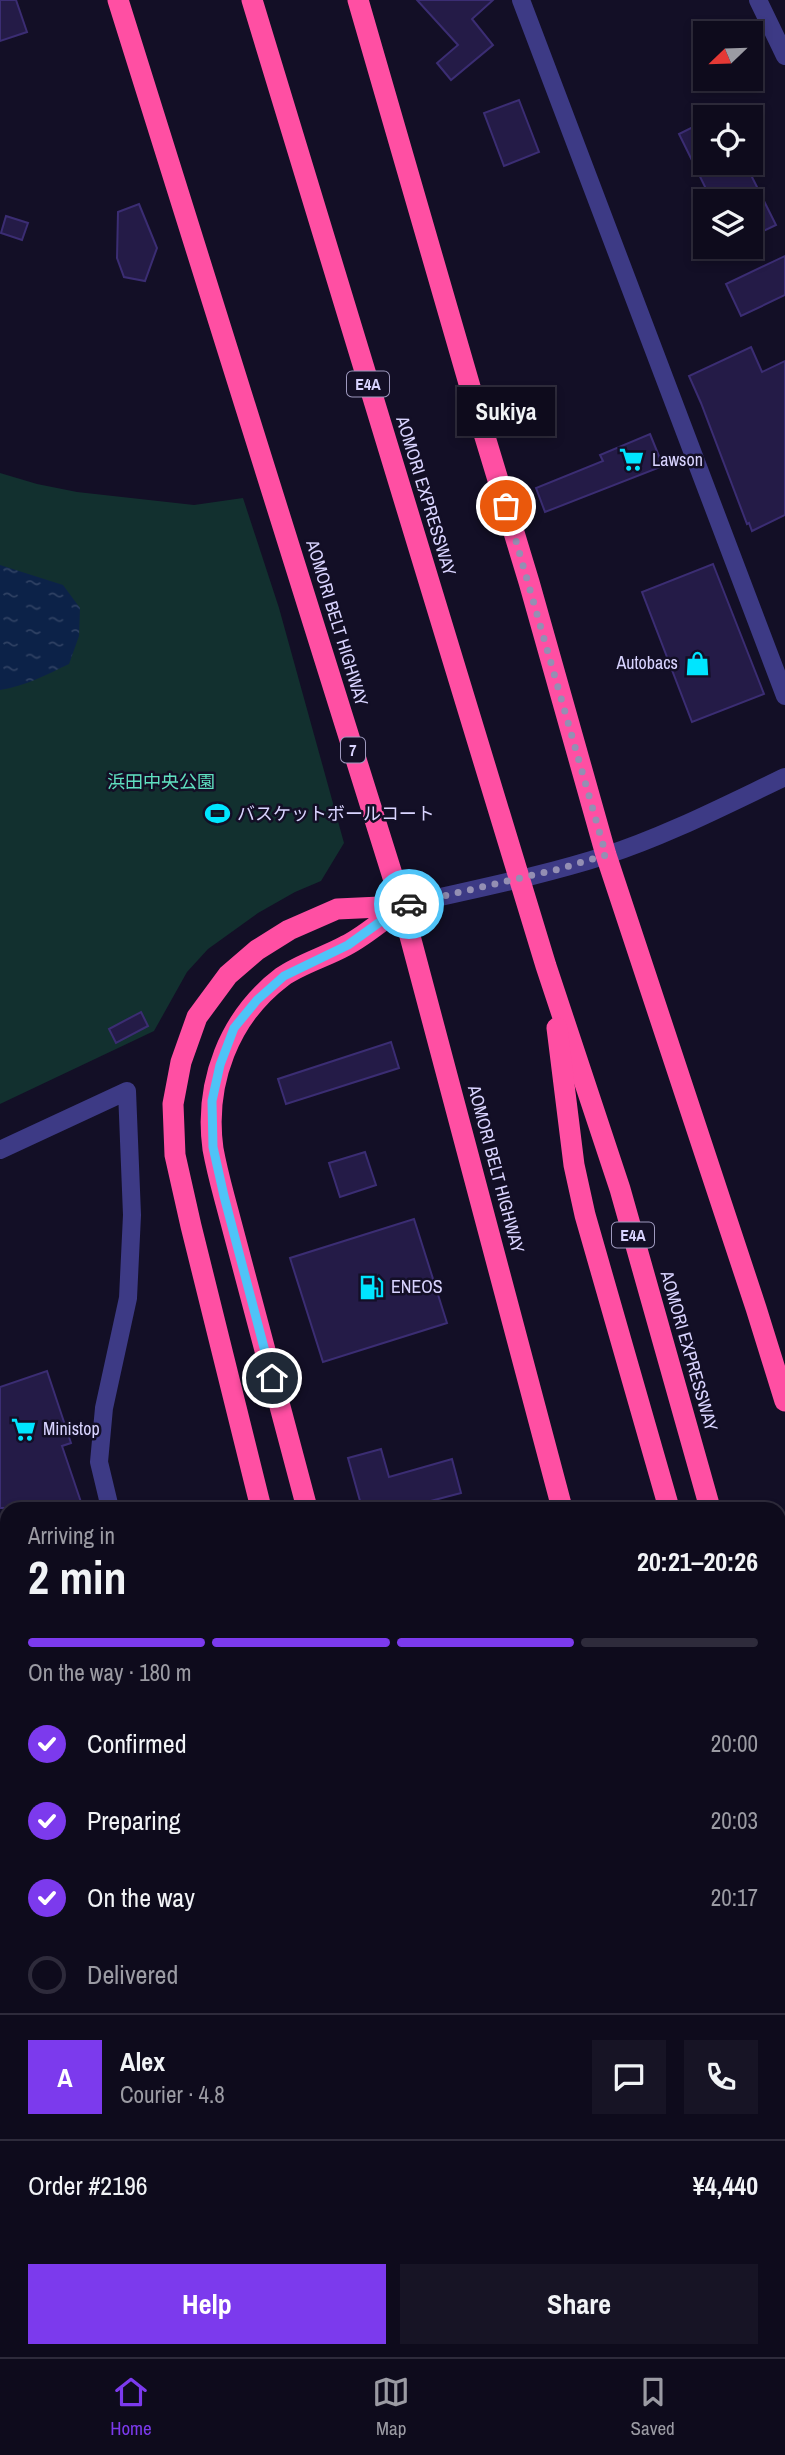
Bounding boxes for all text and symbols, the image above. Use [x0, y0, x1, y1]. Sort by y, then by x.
north arrow [693, 21, 763, 91]
map controls [693, 21, 763, 259]
button: locate [693, 105, 763, 175]
button: layers [693, 189, 763, 259]
road number: E4A [347, 372, 389, 396]
callout: Sukiya [457, 387, 555, 436]
text: Sukiya [476, 396, 536, 427]
street label: AOMORI EXPRESSWAY [390, 412, 463, 579]
supermarket icon: Lawson [618, 446, 646, 474]
place label: Lawson [652, 447, 703, 472]
pin [476, 476, 536, 536]
icon: bag [487, 487, 525, 525]
street label: AOMORI BELT HIGHWAY [300, 536, 375, 709]
shop icon: Autobacs [684, 649, 712, 677]
place label: Autobacs [615, 650, 678, 675]
road number: 7 [341, 737, 365, 762]
park label: 浜田中央公園 [107, 769, 215, 794]
sports icon: バスケットボールコート [203, 800, 231, 828]
place label: バスケットボールコート [237, 801, 435, 826]
courier [374, 869, 444, 939]
icon: car [390, 885, 428, 923]
street label: AOMORI BELT HIGHWAY [462, 1081, 531, 1256]
road number: E4A [612, 1222, 654, 1247]
street label: AOMORI EXPRESSWAY [654, 1267, 724, 1434]
fuel station icon: ENEOS [357, 1273, 385, 1301]
place label: ENEOS [391, 1274, 443, 1299]
pin [242, 1348, 302, 1408]
icon: home [253, 1359, 291, 1397]
supermarket icon: Ministop [9, 1415, 37, 1443]
place label: Ministop [43, 1416, 100, 1441]
text: Arriving in [28, 1520, 115, 1551]
text: 20:21–20:26 [637, 1544, 758, 1579]
text: 2 min [28, 1546, 127, 1608]
text: On the way · 180 m [28, 1657, 192, 1688]
icon: check [28, 1725, 66, 1763]
text: Confirmed [87, 1726, 187, 1761]
text: 20:00 [711, 1728, 758, 1759]
icon: check [28, 1802, 66, 1840]
text: Preparing [87, 1803, 181, 1838]
text: 20:03 [711, 1805, 758, 1836]
icon: check [28, 1879, 66, 1917]
text: On the way [87, 1880, 195, 1915]
text: 20:17 [711, 1882, 758, 1913]
text: Delivered [87, 1957, 178, 1992]
button: chat [592, 2040, 666, 2114]
button: phone [684, 2040, 758, 2114]
text: Alex [120, 2044, 165, 2079]
text: A [57, 2060, 73, 2095]
text: Courier · 4.8 [120, 2079, 225, 2110]
text: Order #2196 [28, 2168, 148, 2203]
text: ¥4,440 [693, 2168, 758, 2203]
button: Help [28, 2264, 386, 2344]
button: Share [400, 2264, 758, 2344]
tab: Home [110, 2373, 152, 2441]
tab: Map [372, 2373, 410, 2441]
tab: Saved [631, 2373, 675, 2441]

